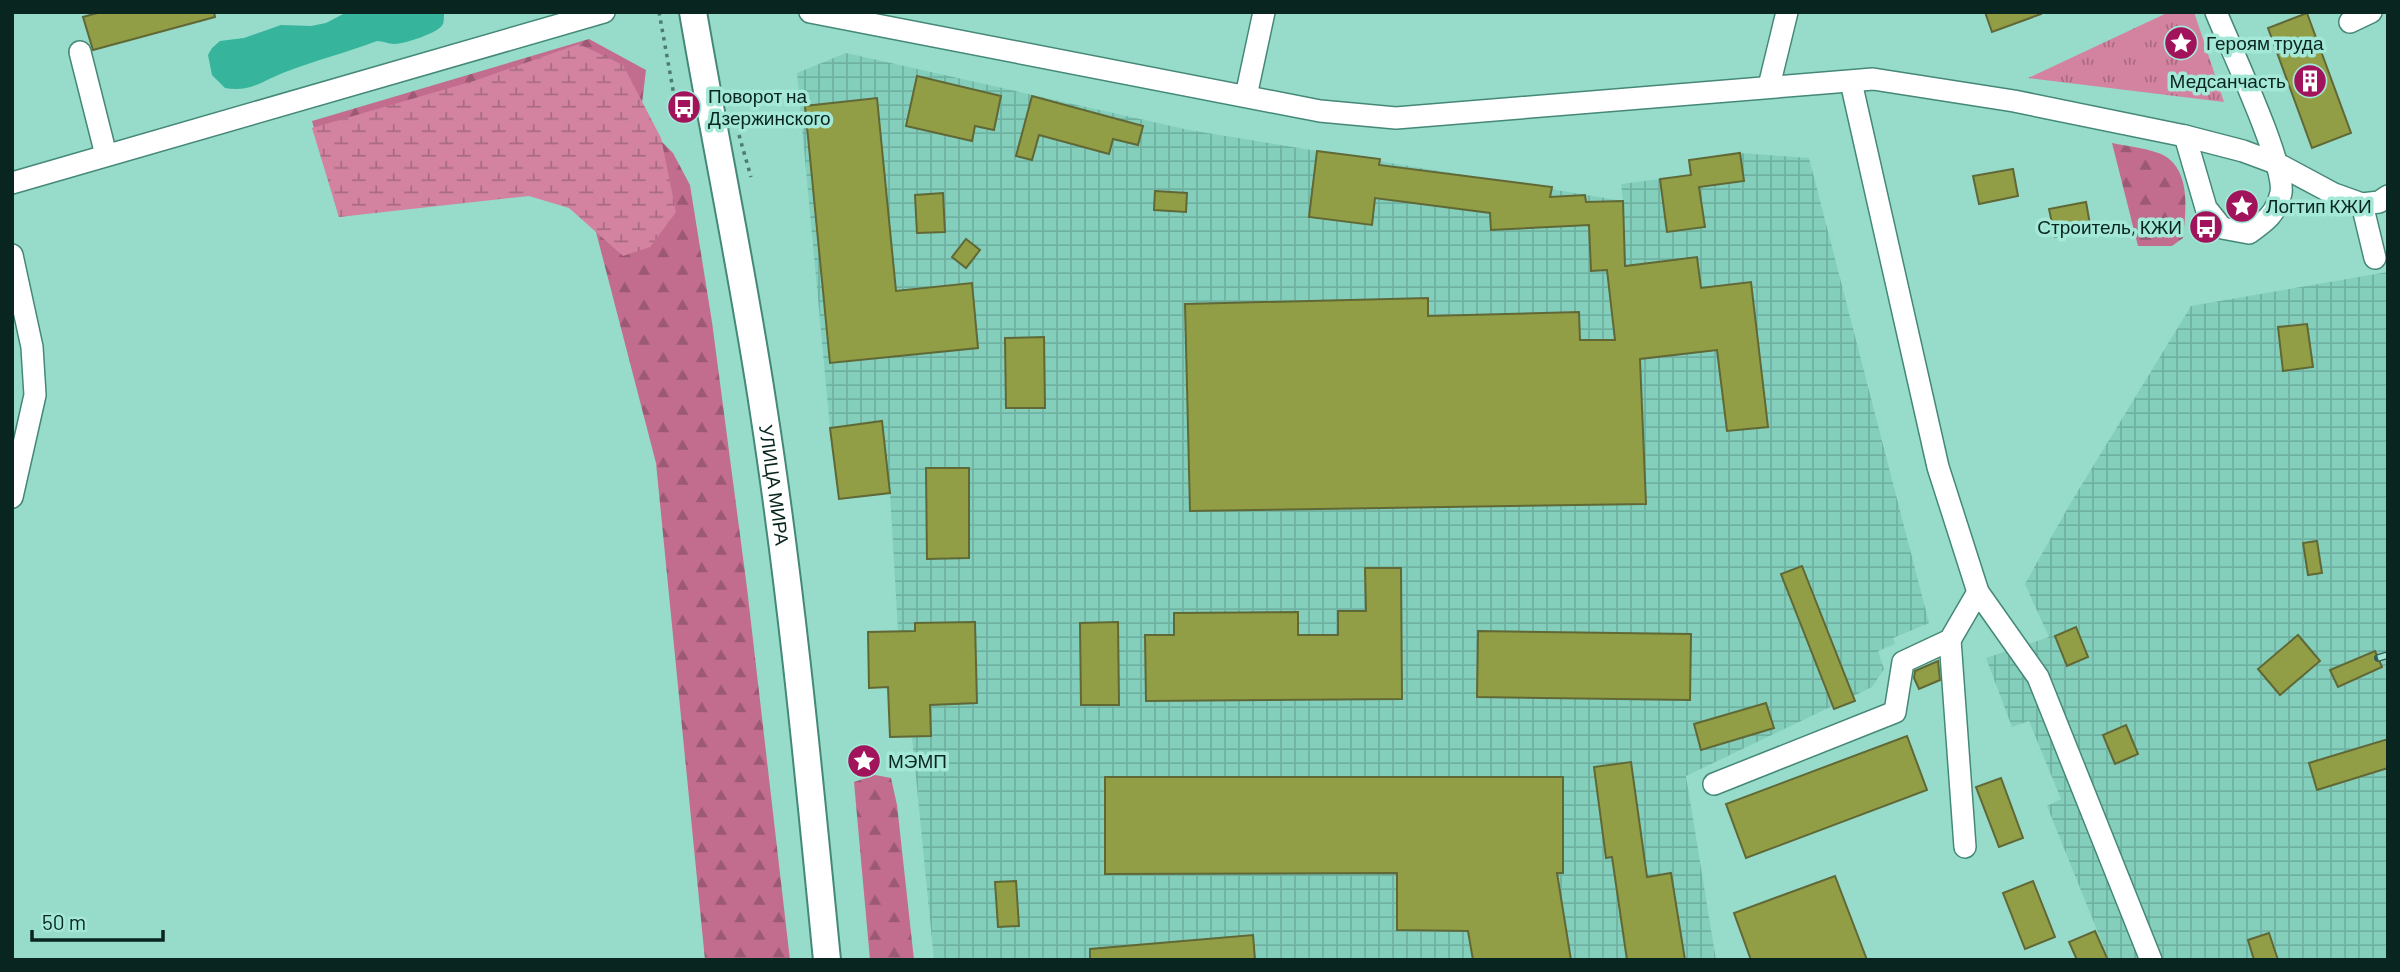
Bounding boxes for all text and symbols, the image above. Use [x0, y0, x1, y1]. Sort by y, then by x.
place icon: Героям труда [2162, 24, 2200, 62]
place label: Героям труда [2206, 31, 2324, 54]
building icon: Медсанчасть [2291, 62, 2329, 100]
place label: Медсанчасть [2170, 69, 2286, 92]
place label: Поворот на Дзержинского [708, 84, 831, 129]
bus stop icon: Поворот на Дзержинского [665, 88, 703, 126]
place icon: Логтип КЖИ [2223, 187, 2261, 225]
place label: Логтип КЖИ [2266, 194, 2372, 217]
bus stop icon: Строитель, КЖИ [2187, 208, 2225, 246]
place label: Строитель, КЖИ [2037, 215, 2182, 238]
street label: УЛИЦА МИРА [755, 423, 795, 547]
place icon: МЭМП [845, 742, 883, 780]
place label: МЭМП [888, 749, 947, 772]
scale bar [32, 898, 163, 942]
text: 50 m [42, 909, 86, 934]

